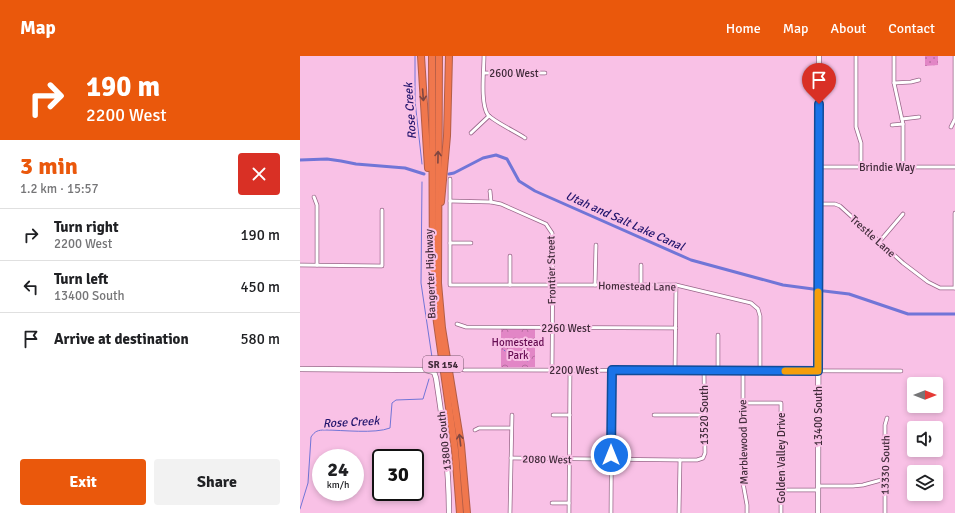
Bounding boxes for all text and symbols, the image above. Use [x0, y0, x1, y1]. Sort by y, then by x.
text: Map [20, 16, 56, 40]
text: Home [726, 20, 761, 37]
text: Map [783, 20, 808, 37]
text: About [830, 20, 866, 37]
text: Contact [888, 20, 935, 37]
pin [802, 63, 836, 104]
street label: 2600 West [489, 67, 539, 80]
icon: arrive [808, 69, 830, 91]
text: 190 m [86, 70, 160, 104]
icon: right [20, 72, 72, 124]
water label: Rose Creek [401, 81, 420, 140]
one-way arrow [419, 88, 426, 101]
text: 2200 West [86, 104, 167, 126]
text: 3 min [20, 151, 78, 181]
one-way arrow [434, 151, 442, 164]
button: close [238, 153, 280, 195]
street label: Brindie Way [859, 161, 916, 174]
text: 1.2 km · 15:57 [20, 181, 98, 197]
water label: Utah and Salt Lake Canal [563, 189, 688, 255]
street label: Trestle Lane [847, 213, 898, 260]
text: Turn right [54, 218, 119, 236]
icon: right [20, 224, 42, 246]
text: 190 m [240, 226, 280, 244]
street label: Bangerter Highway [422, 228, 439, 319]
street label: Frontier Street [544, 235, 559, 304]
text: 2200 West [54, 236, 112, 252]
text: Turn left [54, 270, 108, 288]
icon: left [20, 276, 42, 298]
text: 450 m [240, 278, 280, 296]
street label: Homestead Lane [598, 279, 676, 294]
text: 13400 South [54, 288, 125, 304]
street label: 2260 West [541, 322, 591, 335]
icon: arrive [20, 328, 42, 350]
text: Arrive at destination [54, 330, 189, 348]
text: 580 m [240, 330, 280, 348]
park label: Homestead Park [492, 336, 545, 362]
road number: SR 154 [423, 356, 463, 372]
street label: 2200 West [549, 364, 599, 377]
north arrow [907, 377, 943, 413]
map controls [907, 377, 943, 501]
street label: 13520 South [698, 385, 711, 445]
street label: 13400 South [812, 386, 825, 446]
street label: Marblewood Drive [736, 399, 751, 485]
street label: 13800 South [435, 411, 454, 471]
water label: Rose Creek [322, 413, 381, 431]
street label: Golden Valley Drive [775, 413, 788, 503]
button: sound [907, 421, 943, 457]
one-way arrow [456, 434, 464, 447]
position arrow [590, 434, 632, 476]
street label: 13330 South [878, 435, 893, 495]
speed limit sign: 30 [372, 449, 424, 501]
street label: 2080 West [522, 453, 572, 466]
text: 24 [327, 457, 349, 482]
button: Exit [20, 459, 146, 505]
button: Share [154, 459, 280, 505]
button: layers [907, 465, 943, 501]
text: km/h [327, 479, 349, 491]

